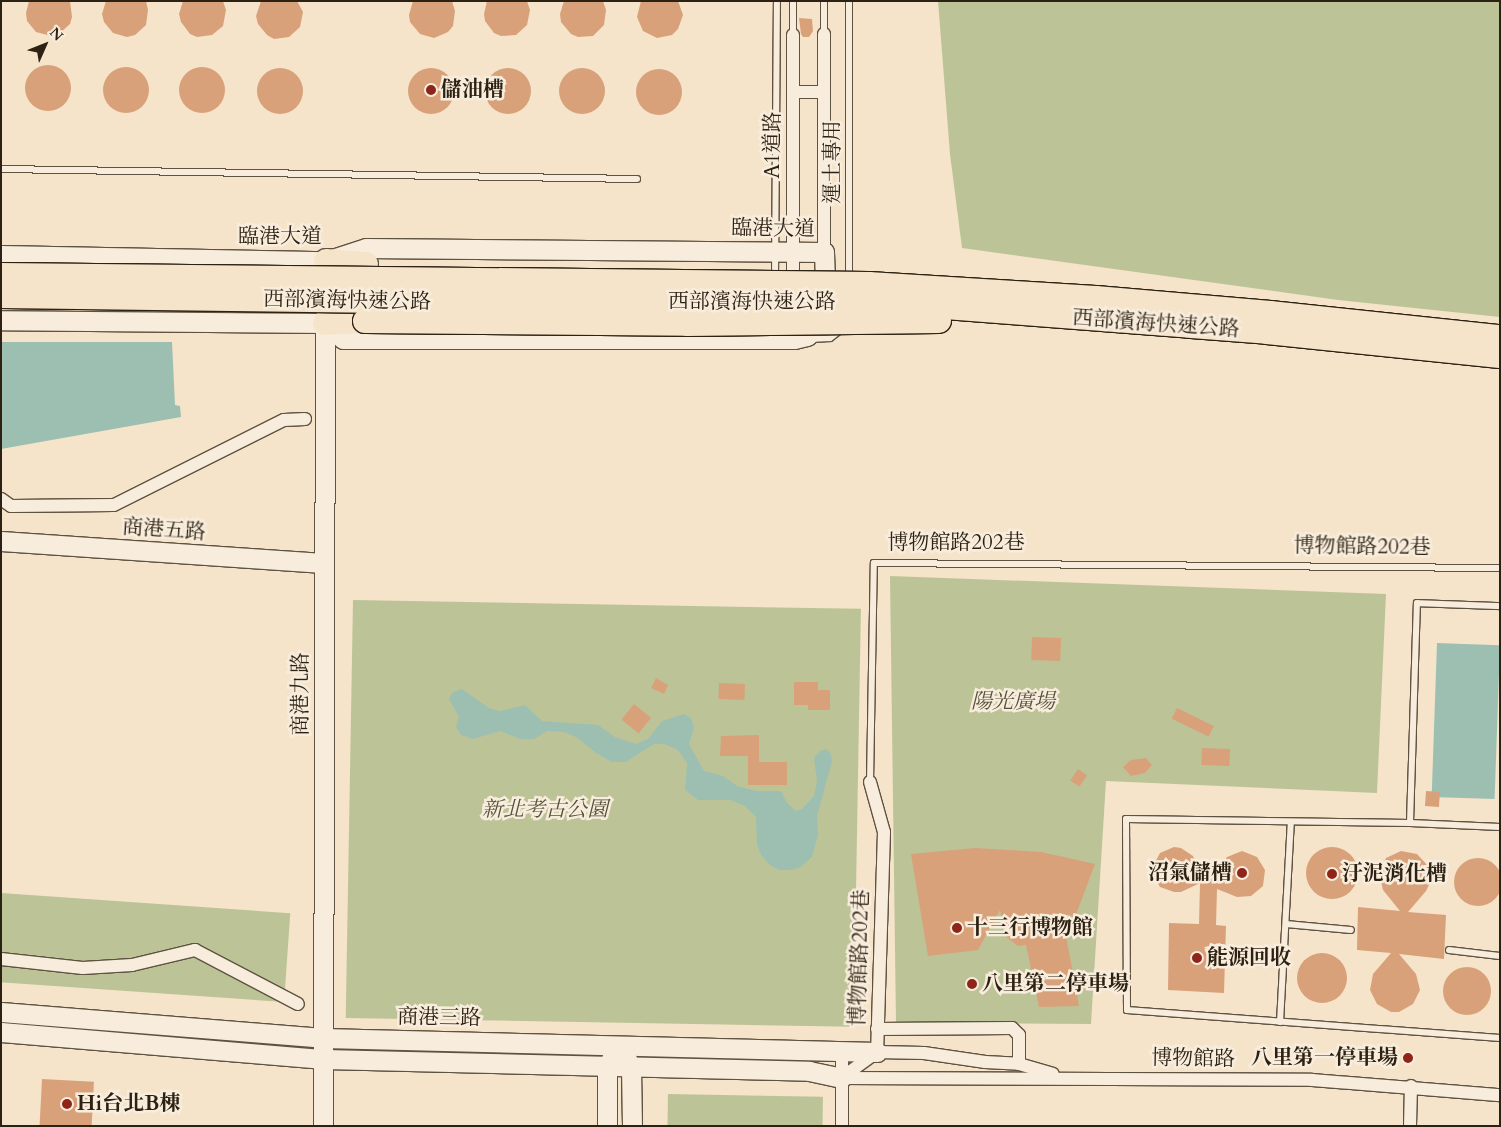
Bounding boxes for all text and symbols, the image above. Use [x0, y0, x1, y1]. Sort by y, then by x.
north arrow [20, 20, 70, 70]
text: N [45, 23, 67, 45]
place label: 儲油槽 [441, 77, 504, 103]
marker: 儲油槽 [425, 84, 437, 96]
street label: A1道路 [760, 111, 786, 179]
street label: 運土專用 [820, 120, 846, 204]
street label: 臨港大道 [731, 216, 815, 242]
street label: 臨港大道 [238, 224, 322, 250]
street label: 西部濱海快速公路 [263, 287, 431, 315]
street label: 西部濱海快速公路 [668, 289, 836, 315]
street label: 西部濱海快速公路 [1071, 306, 1241, 342]
street label: 商港五路 [121, 515, 207, 545]
street label: 博物館路202巷 [887, 530, 1025, 556]
street label: 博物館路202巷 [1293, 533, 1431, 561]
street label: 商港九路 [288, 652, 314, 736]
park label: 陽光廣場 [971, 689, 1055, 715]
park label: 新北考古公園 [482, 797, 608, 823]
place label: 沼氣儲槽 [1148, 860, 1232, 886]
place label: 汙泥消化槽 [1342, 861, 1447, 887]
marker: 沼氣儲槽 [1236, 867, 1248, 879]
marker: 汙泥消化槽 [1326, 868, 1338, 880]
street label: 博物館路202巷 [845, 889, 875, 1027]
place label: 十三行博物館 [967, 915, 1093, 941]
marker: 十三行博物館 [951, 922, 963, 934]
place label: 能源回收 [1207, 945, 1291, 971]
marker: 能源回收 [1191, 952, 1203, 964]
place label: 八里第二停車場 [982, 971, 1129, 997]
marker: 八里第二停車場 [966, 978, 978, 990]
street label: 商港三路 [397, 1005, 481, 1031]
place label: 八里第一停車場 [1251, 1045, 1398, 1071]
street label: 博物館路 [1151, 1046, 1235, 1072]
marker: 八里第一停車場 [1402, 1052, 1414, 1064]
place label: Hi台北B棟 [77, 1091, 180, 1117]
marker: Hi台北B棟 [61, 1098, 73, 1110]

